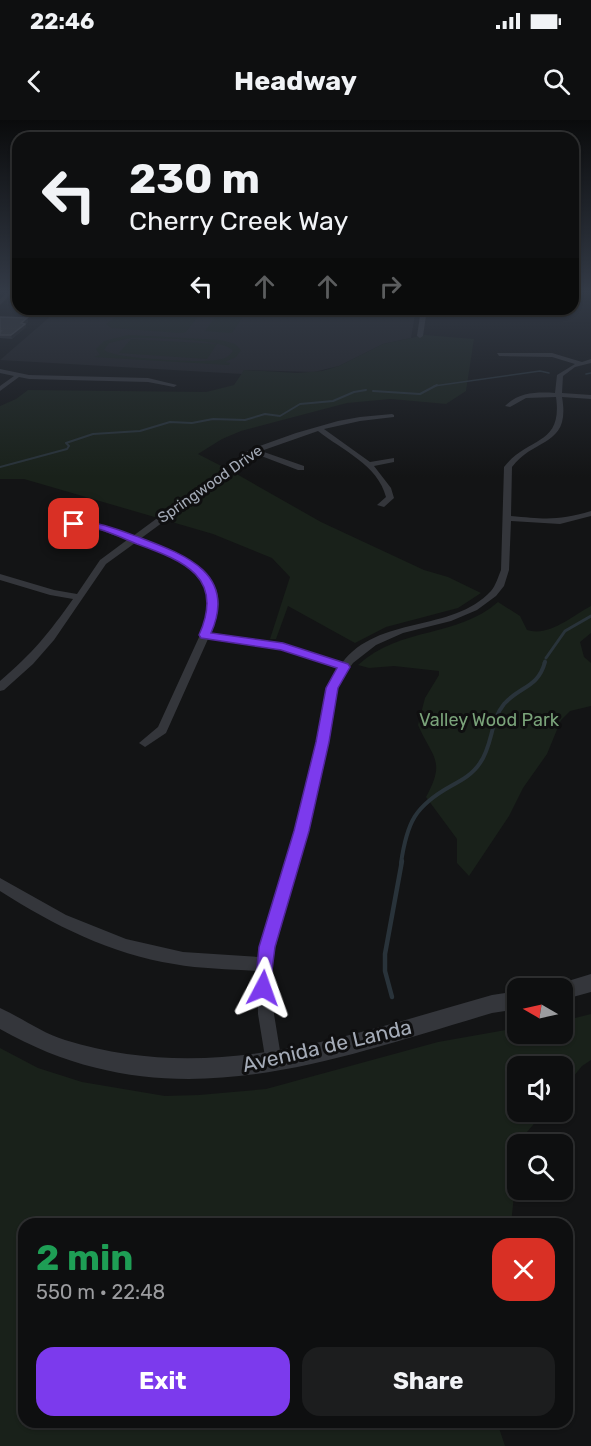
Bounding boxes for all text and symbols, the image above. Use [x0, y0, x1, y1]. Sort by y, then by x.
text: 22:46 [30, 8, 94, 35]
icon: back [18, 65, 51, 98]
text: Headway [234, 65, 357, 97]
icon: search [540, 65, 573, 98]
text: 230 m [129, 154, 260, 204]
icon: left [30, 156, 108, 234]
text: Cherry Creek Way [129, 205, 348, 237]
icon: left [185, 270, 218, 303]
icon: ahead [248, 270, 281, 303]
icon: ahead [311, 270, 344, 303]
icon: right [374, 270, 407, 303]
street label: Springwood Drive [154, 441, 266, 527]
pin [48, 498, 99, 549]
icon: arrive [57, 507, 90, 540]
park label: Valley Wood Park [419, 709, 560, 731]
position arrow [231, 956, 295, 1020]
north arrow [507, 978, 573, 1044]
map controls [507, 978, 573, 1200]
street label: Avenida de Landa [240, 1014, 414, 1077]
button: sound [507, 1056, 573, 1122]
button: search [507, 1134, 573, 1200]
text: 2 min [36, 1236, 134, 1279]
button: close [492, 1238, 555, 1301]
text: 550 m · 22:48 [36, 1280, 165, 1304]
button: Exit [36, 1347, 290, 1416]
button: Share [302, 1347, 555, 1416]

